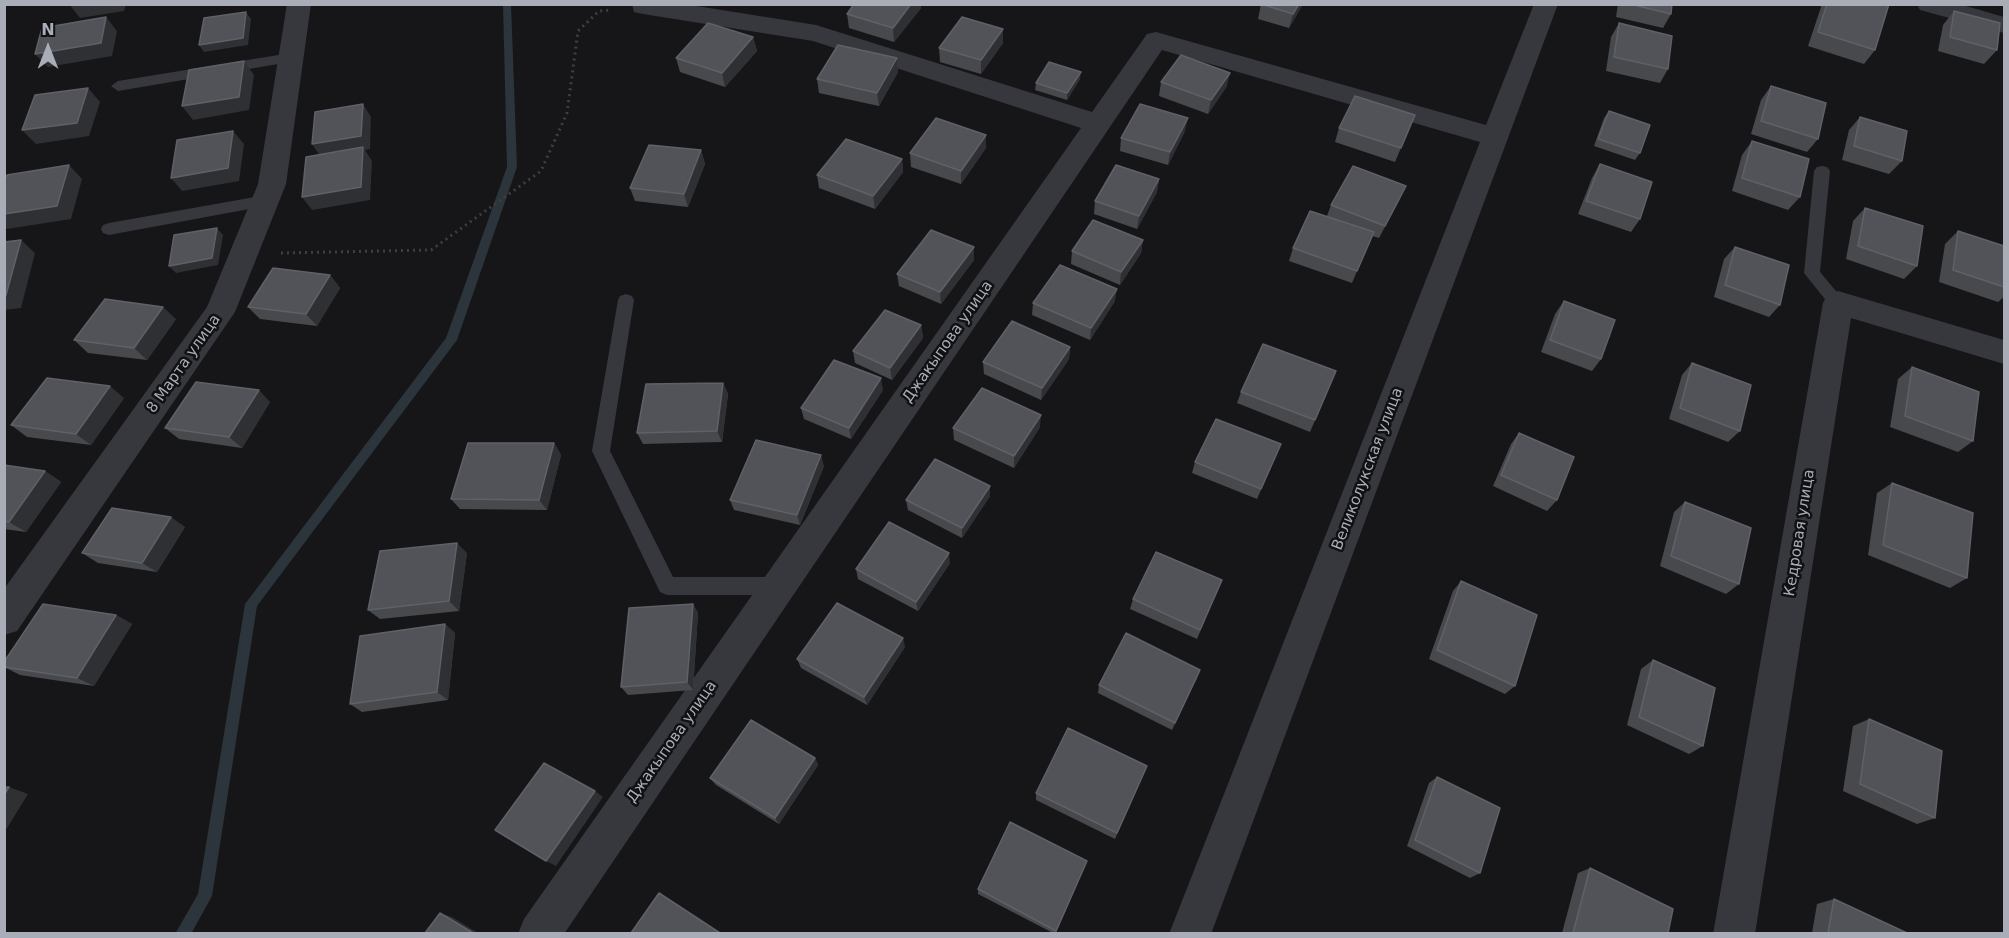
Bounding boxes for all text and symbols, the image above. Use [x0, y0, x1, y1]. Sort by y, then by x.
north arrow [18, 18, 78, 78]
text: N [41, 20, 55, 39]
street label: Джакыпова улица [899, 278, 997, 406]
street label: 8 Марта улица [143, 311, 225, 417]
street label: Великолукская улица [1329, 385, 1407, 553]
street label: Кедровая улица [1781, 468, 1819, 598]
street label: Джакыпова улица [623, 678, 721, 806]

